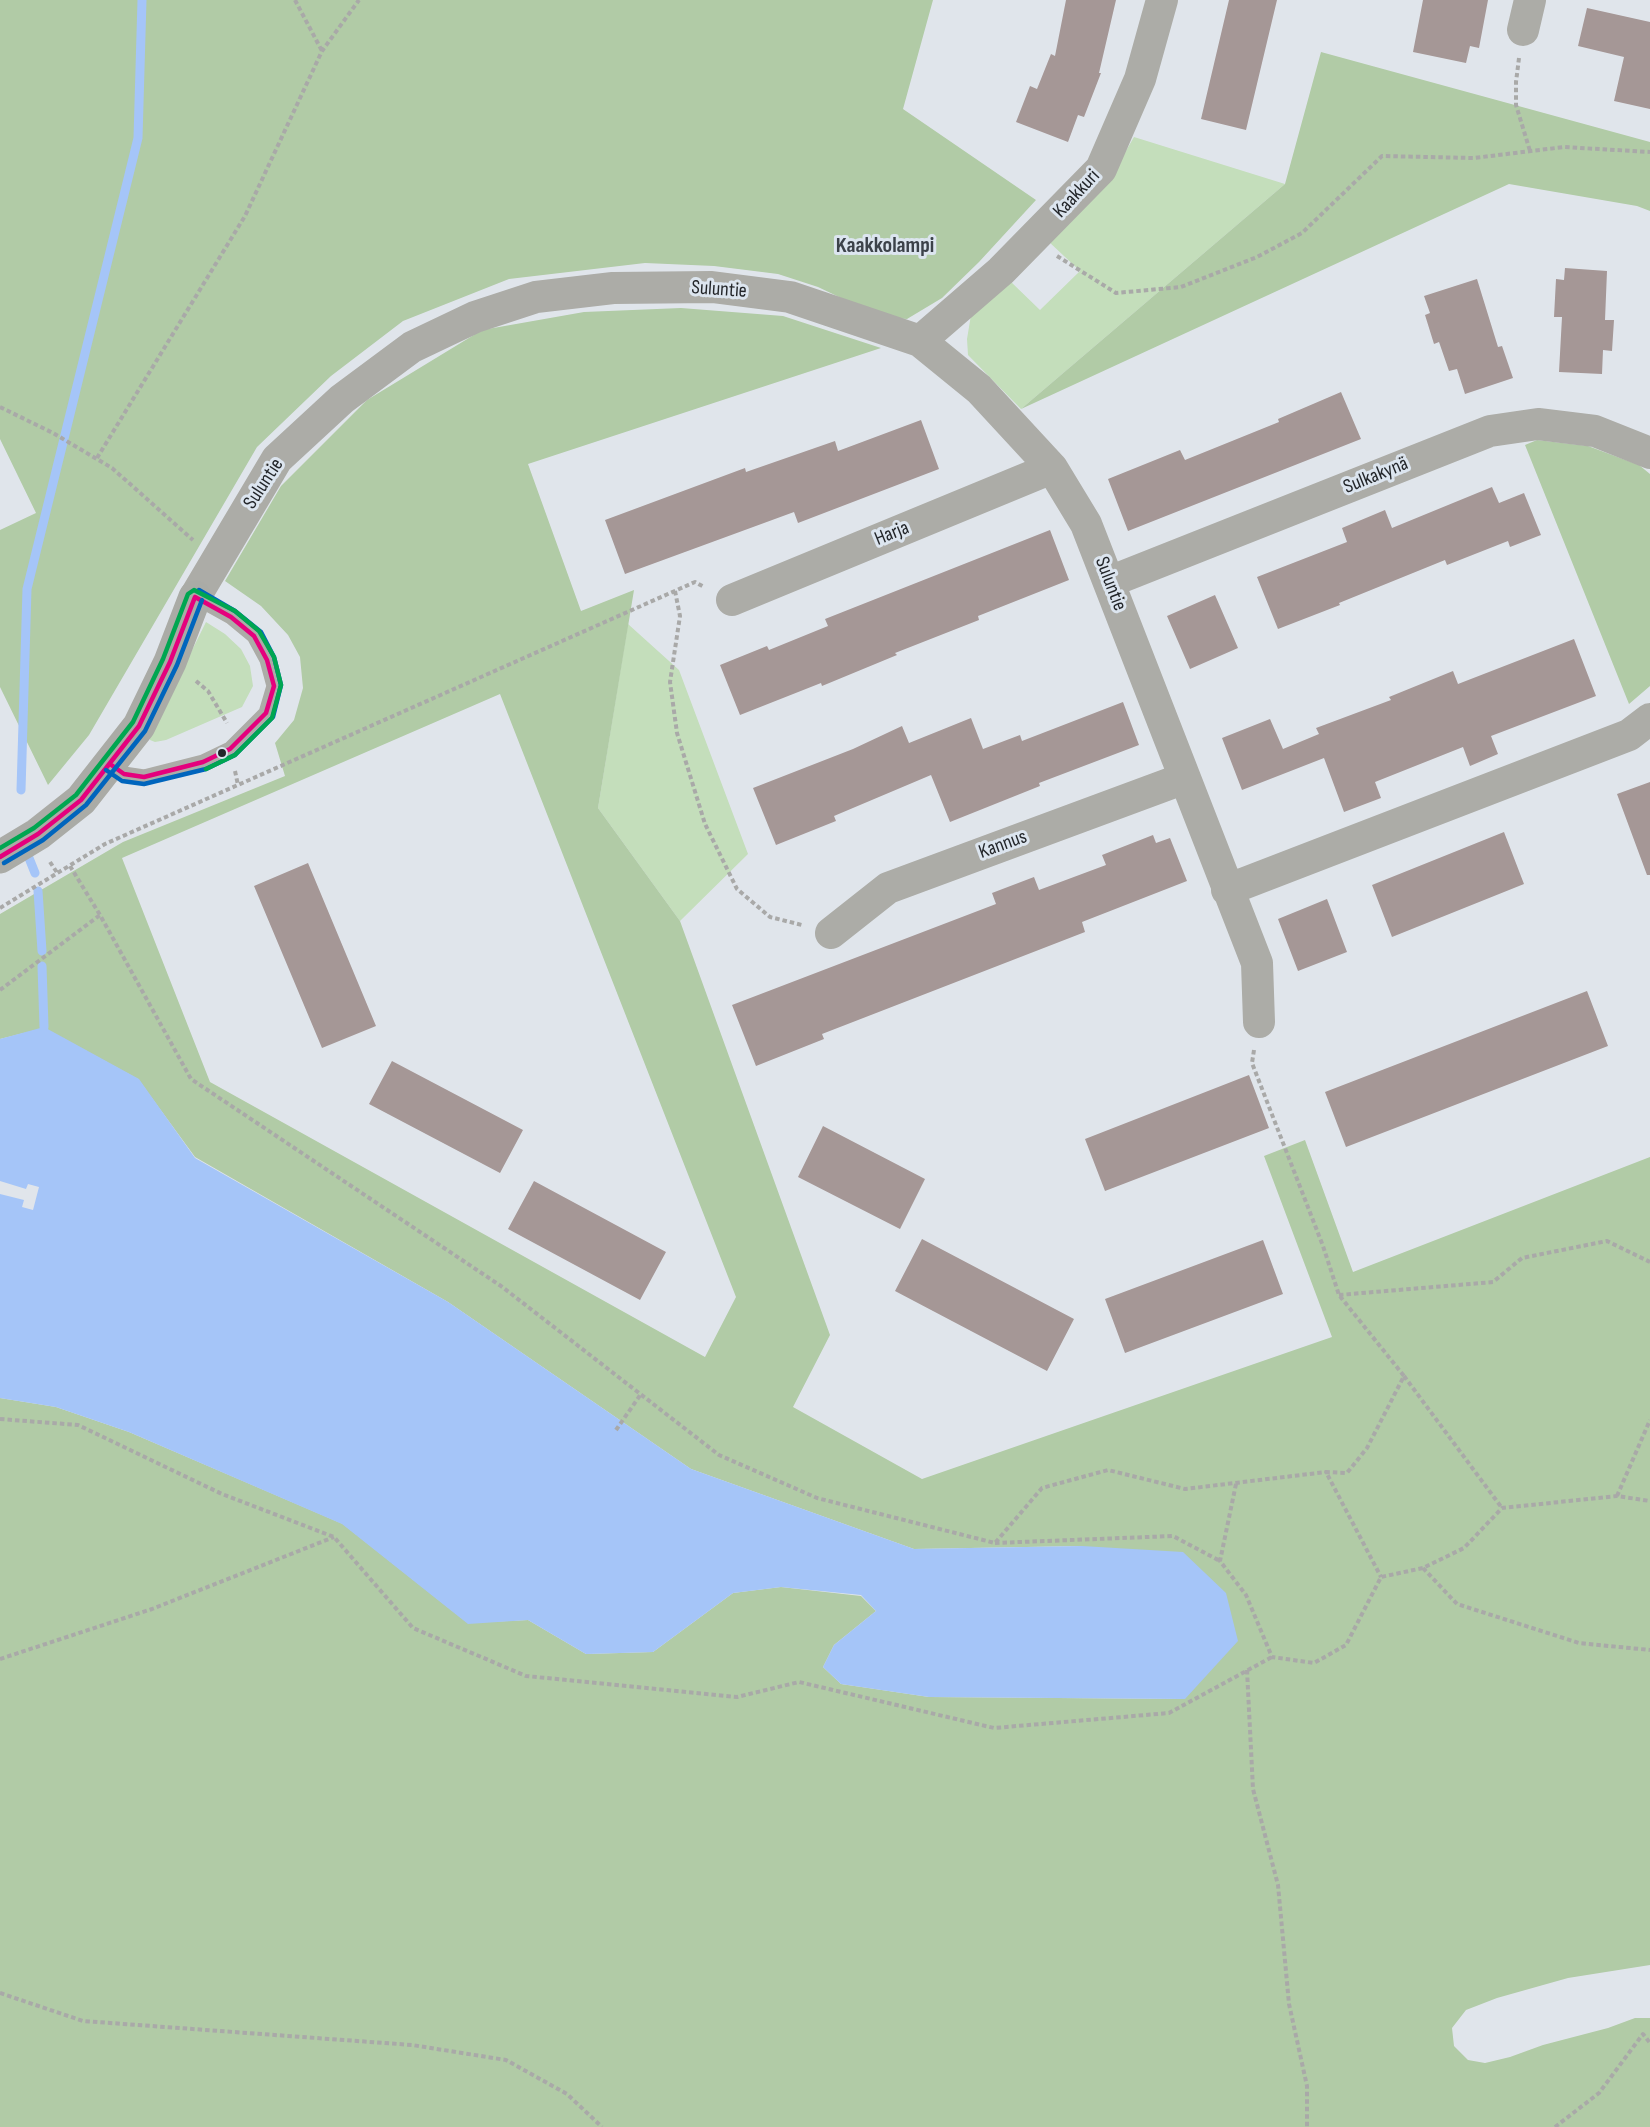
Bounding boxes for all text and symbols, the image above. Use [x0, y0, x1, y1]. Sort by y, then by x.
street label: Kaakkuri [1049, 165, 1105, 223]
district label: Kaakkolampi [836, 233, 934, 259]
street label: Suluntie [690, 276, 748, 304]
street label: Sulkakynä [1340, 452, 1412, 500]
street label: Suluntie [239, 454, 289, 514]
street label: Harja [871, 516, 913, 552]
street label: Suluntie [1089, 554, 1131, 614]
unlabelled marker [216, 747, 228, 759]
street label: Kannus [976, 825, 1030, 865]

